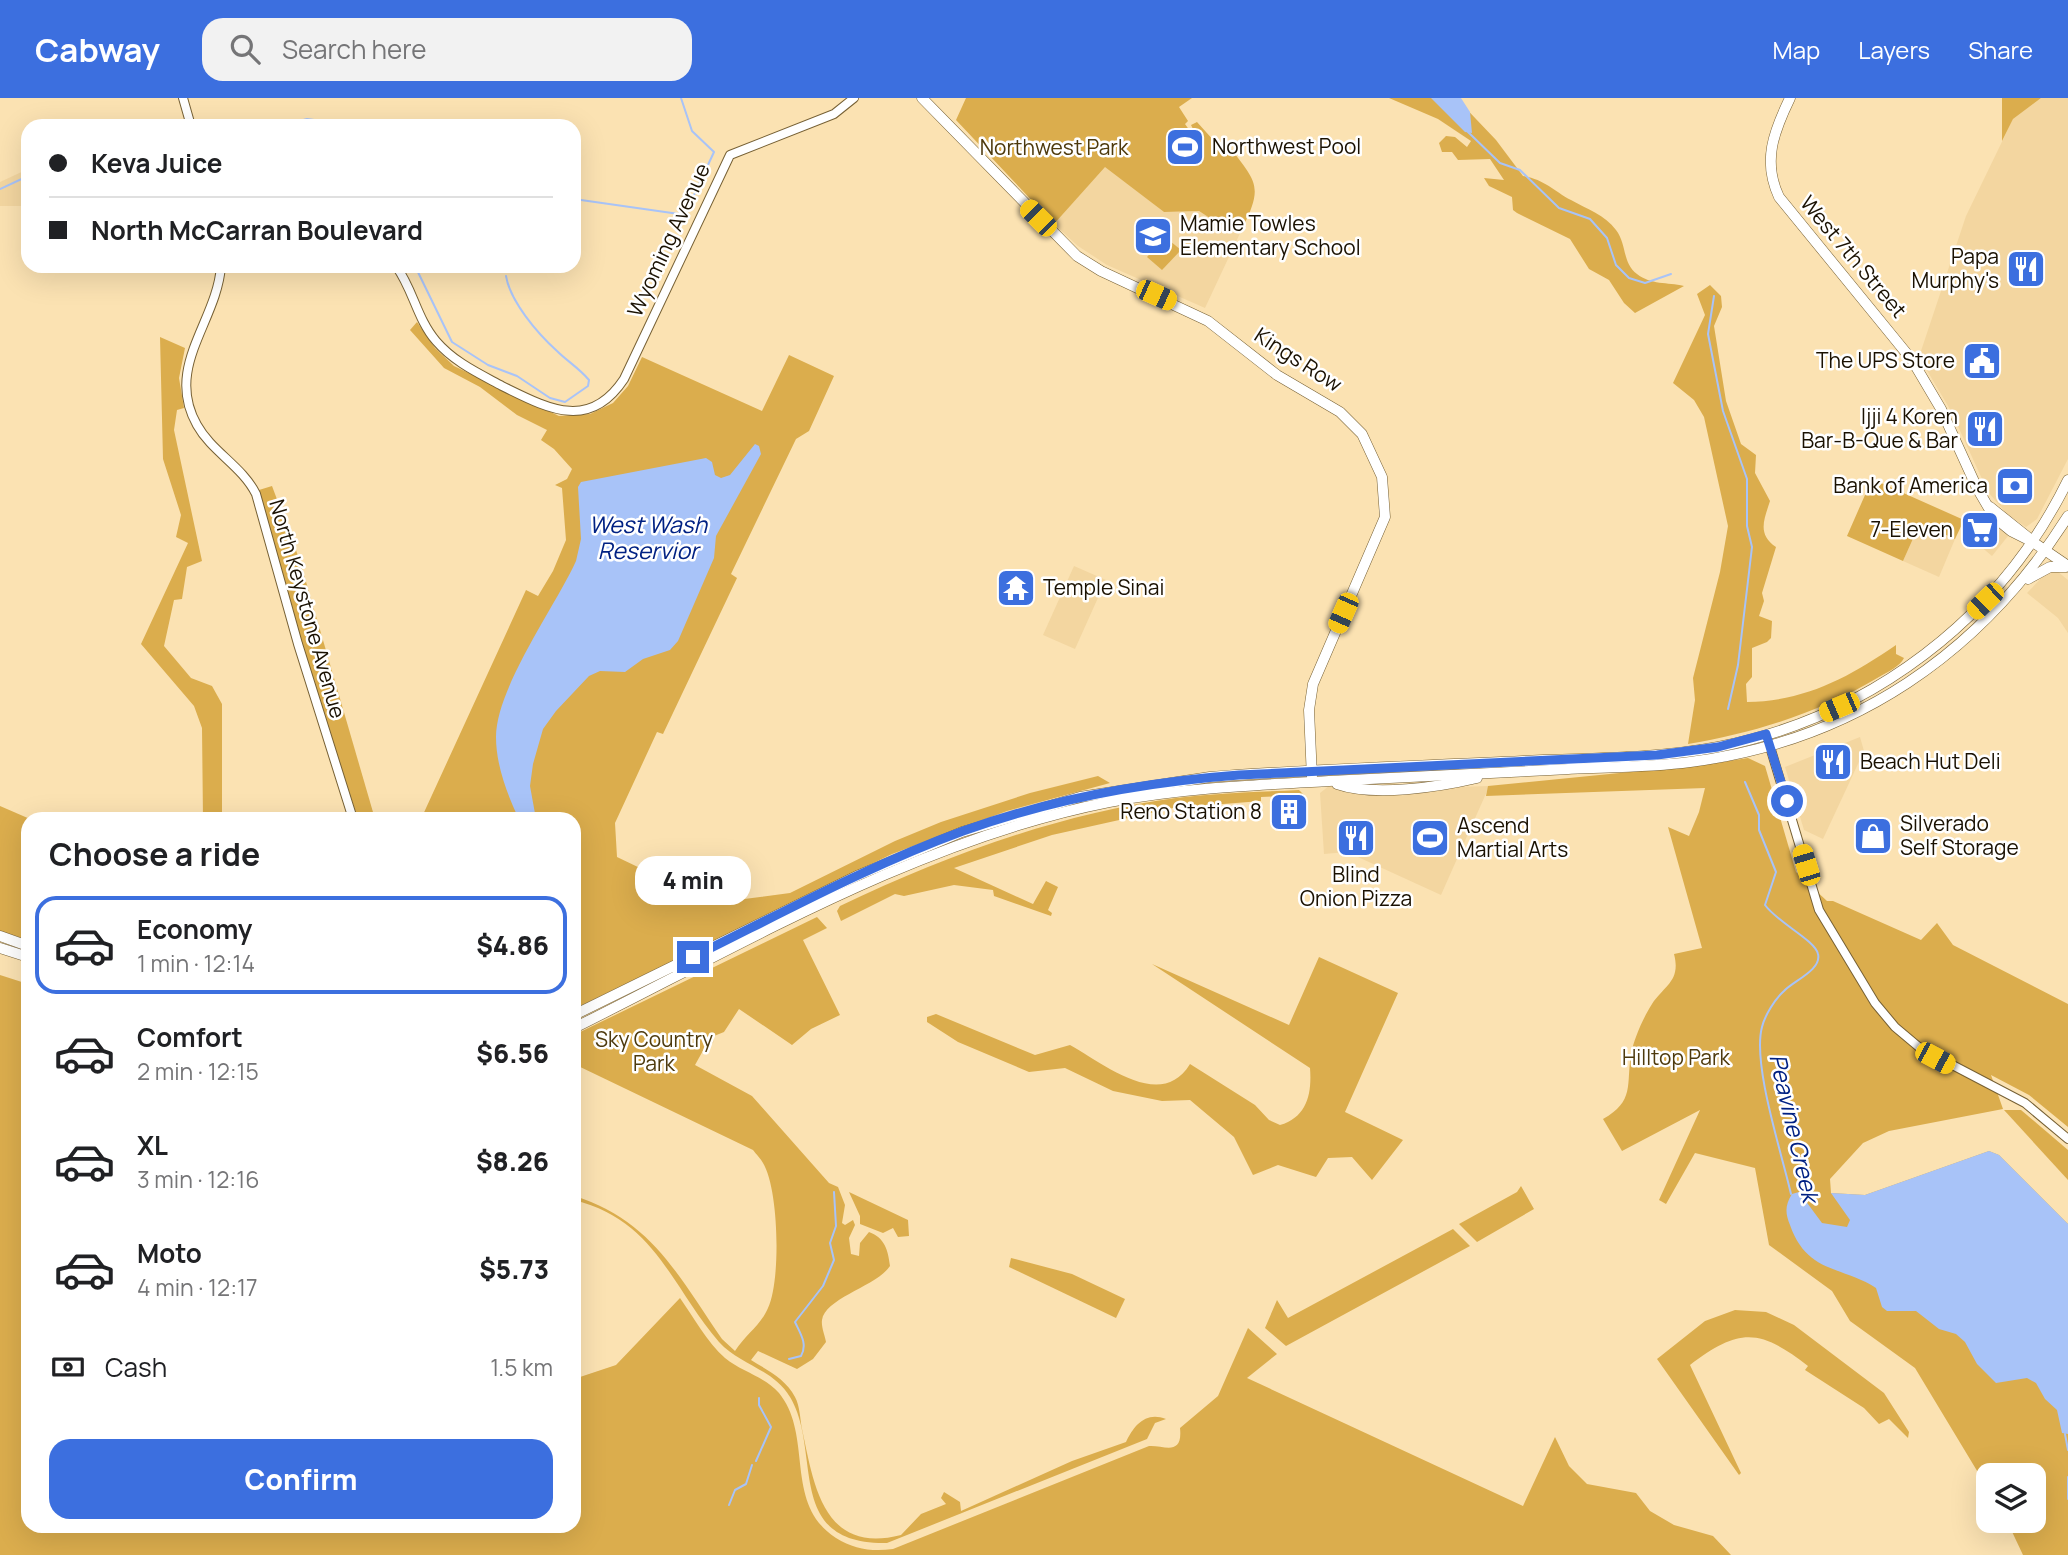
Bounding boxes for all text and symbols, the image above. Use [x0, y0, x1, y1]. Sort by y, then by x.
search box [202, 18, 692, 81]
text: Cabway [35, 27, 160, 72]
icon: search [226, 30, 264, 68]
text: Search here [282, 31, 427, 67]
text: Map [1773, 33, 1820, 66]
text: Layers [1858, 33, 1930, 66]
text: Share [1968, 33, 2033, 66]
sports icon: Northwest Pool [1164, 126, 1206, 168]
place label: Northwest Pool [1212, 132, 1361, 160]
park label: Northwest Park [980, 133, 1129, 161]
text: Keva Juice [91, 145, 222, 181]
street label: Wyoming Avenue [620, 158, 716, 321]
street label: West 7th Street [1794, 189, 1913, 323]
car [1016, 196, 1061, 240]
place label: Mamie Towles Elementary School [1180, 209, 1361, 261]
text: North McCarran Boulevard [91, 212, 423, 248]
school or university icon: Mamie Towles Elementary School [1132, 215, 1174, 257]
place label: Papa Murphy's [1911, 242, 1999, 294]
restaurant icon: Papa Murphy's [2005, 248, 2047, 290]
car [1133, 277, 1180, 313]
street label: Kings Row [1249, 320, 1348, 398]
public building icon: The UPS Store [1961, 340, 2003, 382]
place label: The UPS Store [1816, 346, 1955, 374]
place label: Ijji 4 Koren Bar-B-Que & Bar [1801, 402, 1958, 454]
restaurant icon: Ijji 4 Koren Bar-B-Que & Bar [1964, 408, 2006, 450]
bank icon: Bank of America [1994, 465, 2036, 507]
place label: Bank of America [1833, 471, 1988, 499]
street label: North Keystone Avenue [263, 496, 353, 721]
water label: West Wash Reservior [589, 508, 709, 566]
supermarket icon: 7-Eleven [1959, 509, 2001, 551]
place label: 7-Eleven [1871, 515, 1953, 543]
temple icon: Temple Sinai [995, 567, 1037, 609]
place label: Temple Sinai [1043, 573, 1164, 601]
car [1963, 579, 2008, 623]
car [1325, 590, 1362, 636]
car [1816, 689, 1863, 725]
restaurant icon: Beach Hut Deli [1812, 741, 1854, 783]
place label: Beach Hut Deli [1860, 747, 2001, 775]
route start [1771, 785, 1803, 817]
building icon: Reno Station 8 [1268, 791, 1310, 833]
place label: Reno Station 8 [1120, 797, 1262, 825]
place label: Silverado Self Storage [1900, 809, 2019, 861]
place label: Ascend Martial Arts [1457, 811, 1568, 863]
shop icon: Silverado Self Storage [1852, 815, 1894, 857]
restaurant icon: Blind Onion Pizza [1335, 817, 1377, 859]
sports icon: Ascend Martial Arts [1409, 817, 1451, 859]
text: Choose a ride [49, 832, 260, 876]
car [1790, 842, 1823, 888]
callout: 4 min [635, 856, 751, 904]
place label: Blind Onion Pizza [1300, 860, 1412, 912]
text: 4 min [662, 864, 724, 896]
text: Economy [137, 911, 252, 947]
icon: car [53, 914, 116, 977]
text: $4.86 [476, 927, 549, 963]
route end [677, 941, 709, 973]
text: 1 min · 12:14 [137, 947, 255, 979]
text: Comfort [137, 1019, 243, 1055]
icon: car [53, 1022, 116, 1085]
park label: Sky Country Park [595, 1025, 713, 1077]
text: $6.56 [476, 1035, 549, 1071]
car [1912, 1039, 1959, 1077]
park label: Hilltop Park [1622, 1043, 1731, 1071]
water label: Peavine Creek [1762, 1051, 1828, 1208]
text: 2 min · 12:15 [137, 1055, 259, 1087]
text: XL [137, 1127, 168, 1163]
icon: car [53, 1130, 116, 1193]
text: $8.26 [476, 1143, 549, 1179]
text: 3 min · 12:16 [137, 1163, 259, 1195]
text: Moto [137, 1235, 202, 1271]
icon: car [53, 1238, 116, 1301]
text: $5.73 [479, 1251, 549, 1287]
text: 4 min · 12:17 [137, 1271, 258, 1303]
icon: cash [49, 1348, 87, 1386]
text: Cash [105, 1349, 167, 1385]
text: 1.5 km [490, 1351, 553, 1383]
button: Confirm [49, 1439, 553, 1519]
map controls [1976, 1463, 2046, 1533]
button: layers [1976, 1463, 2046, 1533]

